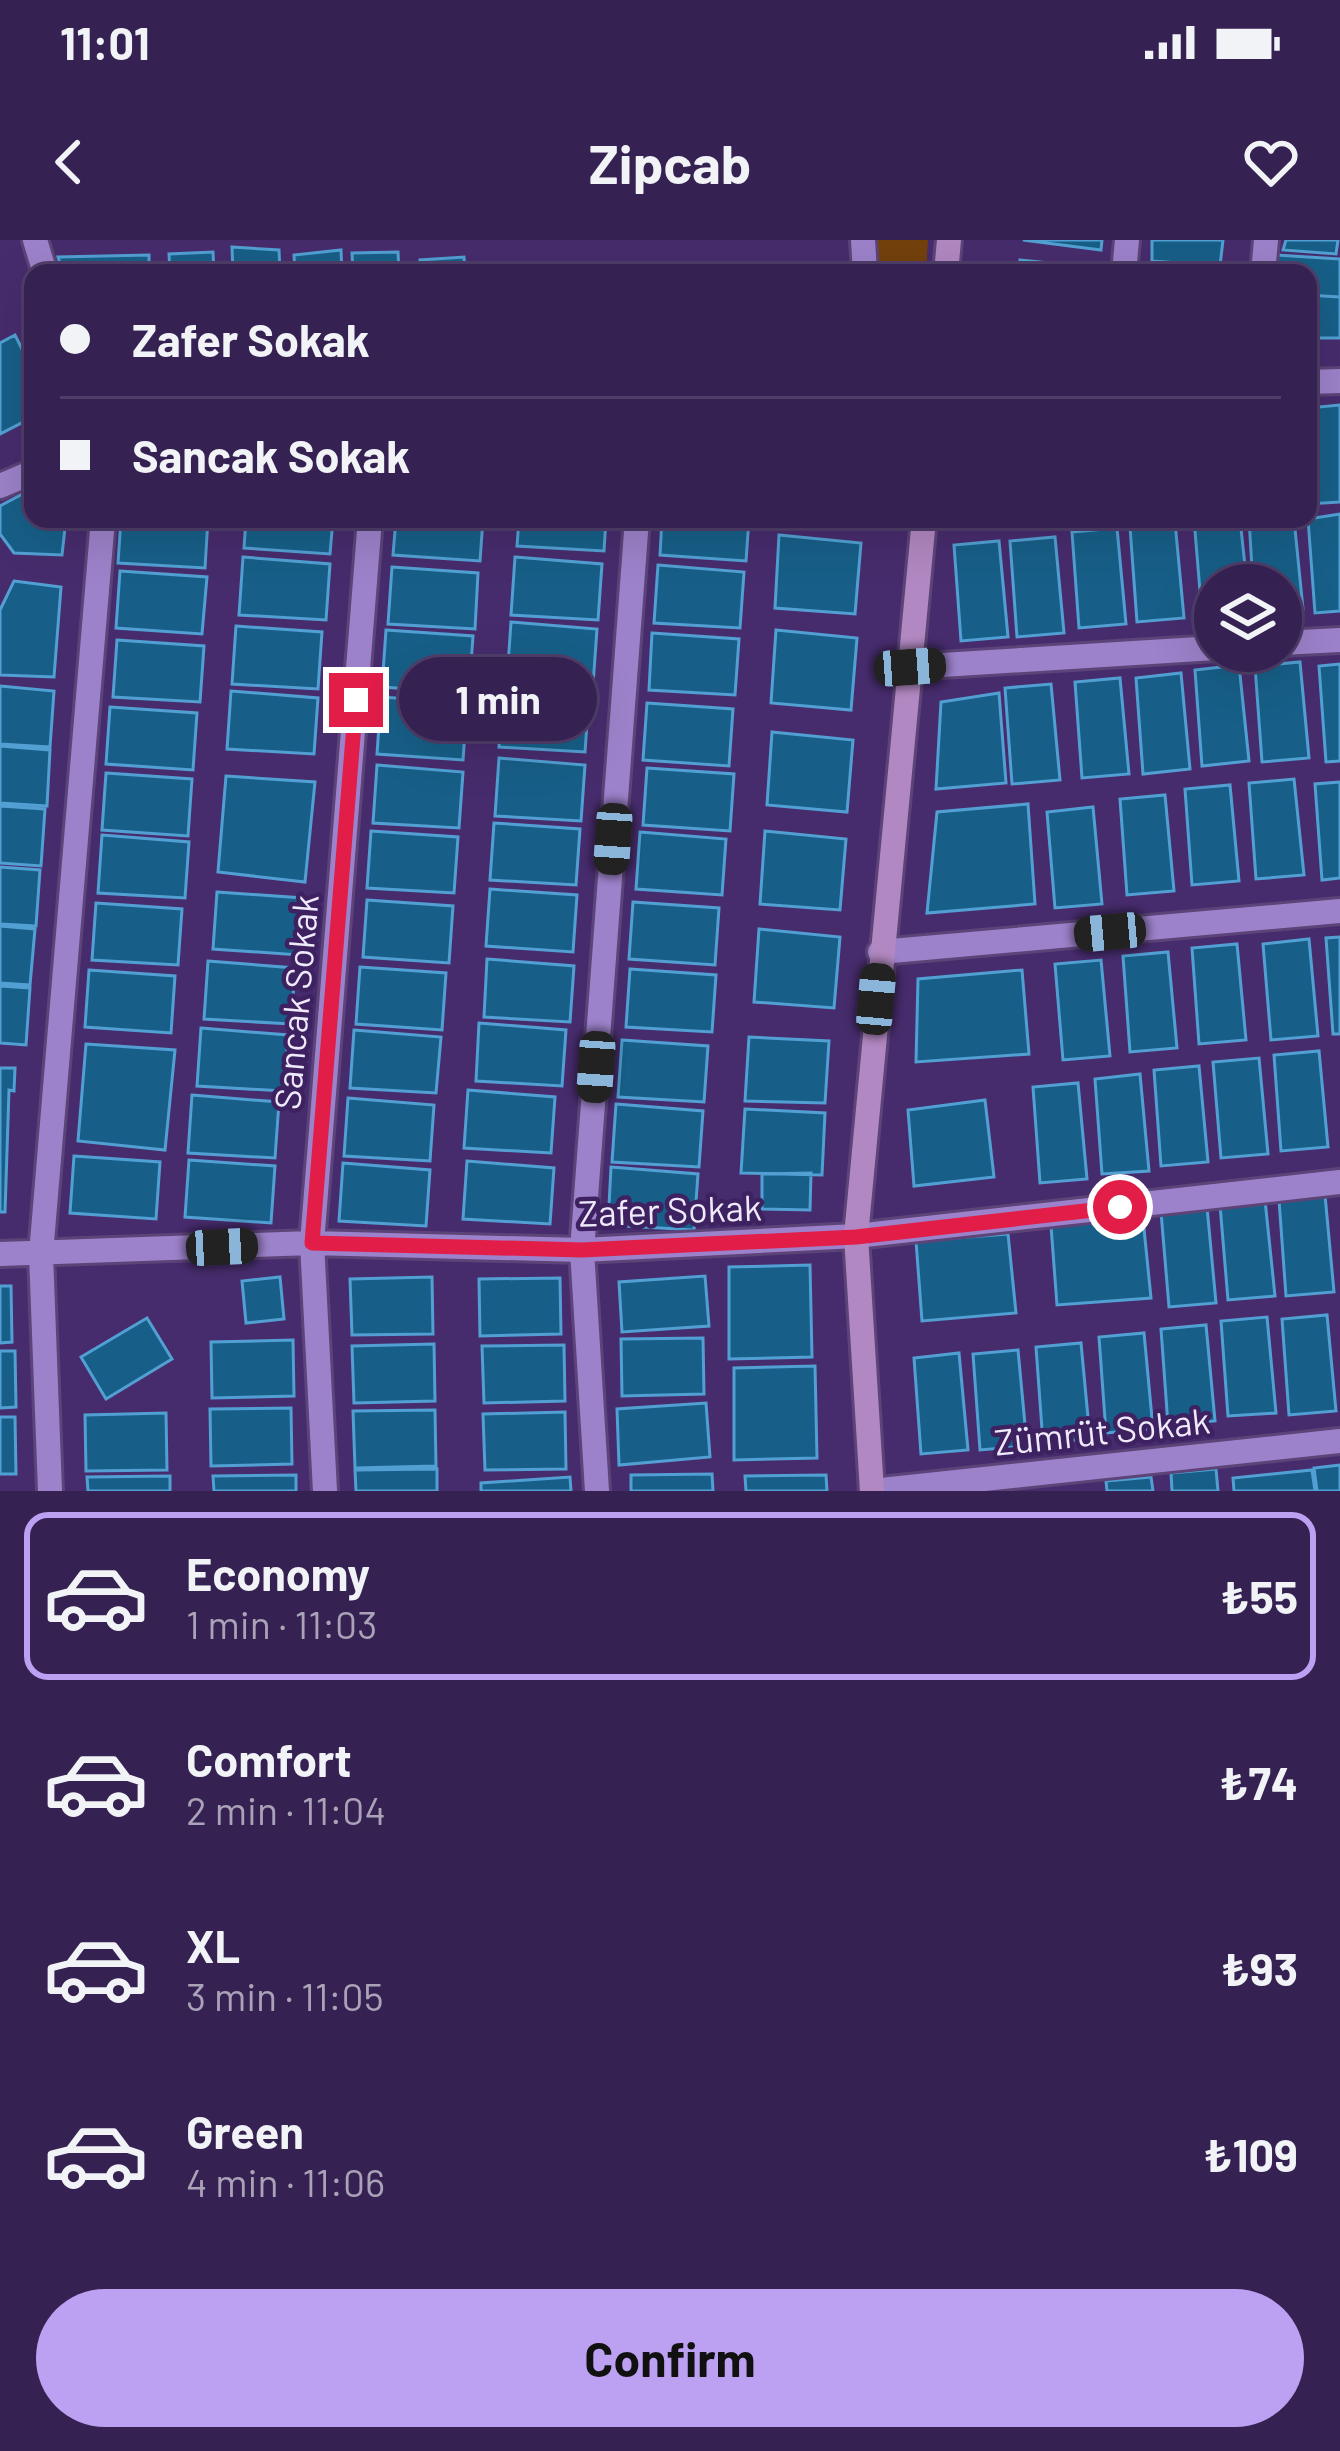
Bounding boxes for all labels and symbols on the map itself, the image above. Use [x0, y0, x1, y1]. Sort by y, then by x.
car [873, 647, 947, 687]
callout: 1 min [398, 658, 596, 742]
route end [329, 673, 383, 727]
car [593, 802, 633, 876]
street label: Sancak Sokak [264, 893, 326, 1111]
car [1073, 911, 1147, 953]
car [855, 962, 897, 1036]
car [576, 1030, 616, 1104]
route start [1093, 1180, 1147, 1234]
street label: Zafer Sokak [578, 1184, 762, 1234]
car [185, 1227, 259, 1267]
street label: Zümrüt Sokak [992, 1397, 1212, 1463]

